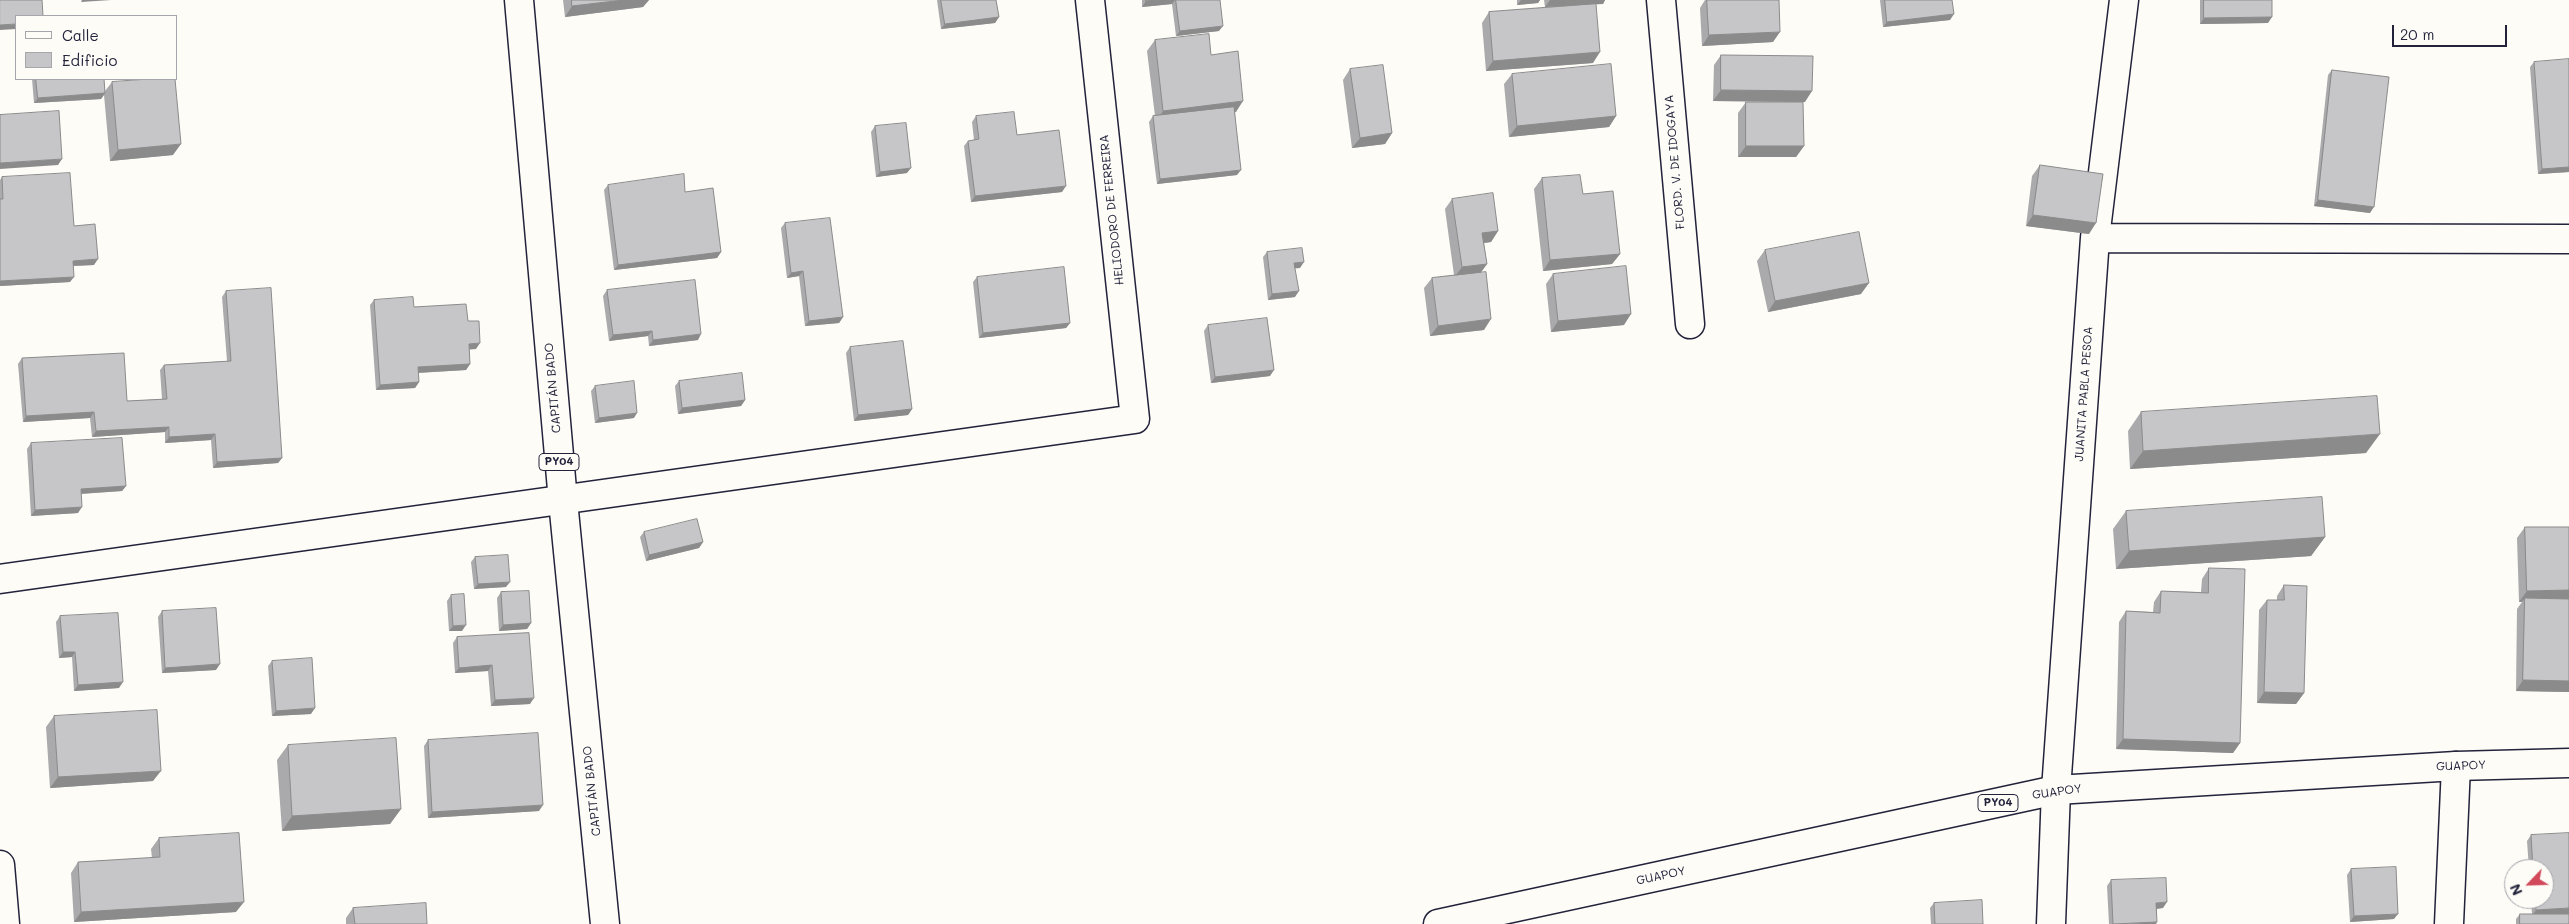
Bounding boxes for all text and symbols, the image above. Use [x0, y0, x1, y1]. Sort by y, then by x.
legend [15, 15, 178, 80]
scale bar [2394, 15, 2509, 47]
text: 20 m [2400, 24, 2434, 44]
text: Calle [62, 25, 99, 45]
text: Edificio [62, 50, 117, 70]
street label: FLORD. V. DE IDOGAYA [1662, 94, 1688, 230]
street label: HELIODORO DE FERREIRA [1097, 134, 1127, 286]
street label: JUANITA PABLA PESOA [2072, 326, 2096, 462]
street label: CAPITÁN BADO [542, 342, 564, 434]
road number: PY04 [539, 454, 579, 471]
street label: CAPITÁN BADO [580, 745, 604, 837]
street label: GUAPOY [2436, 758, 2486, 774]
street label: GUAPOY [2031, 781, 2083, 803]
road number: PY04 [1978, 794, 2018, 811]
north arrow [2504, 859, 2554, 909]
street label: GUAPOY [1635, 864, 1687, 888]
text: N [2505, 881, 2527, 899]

